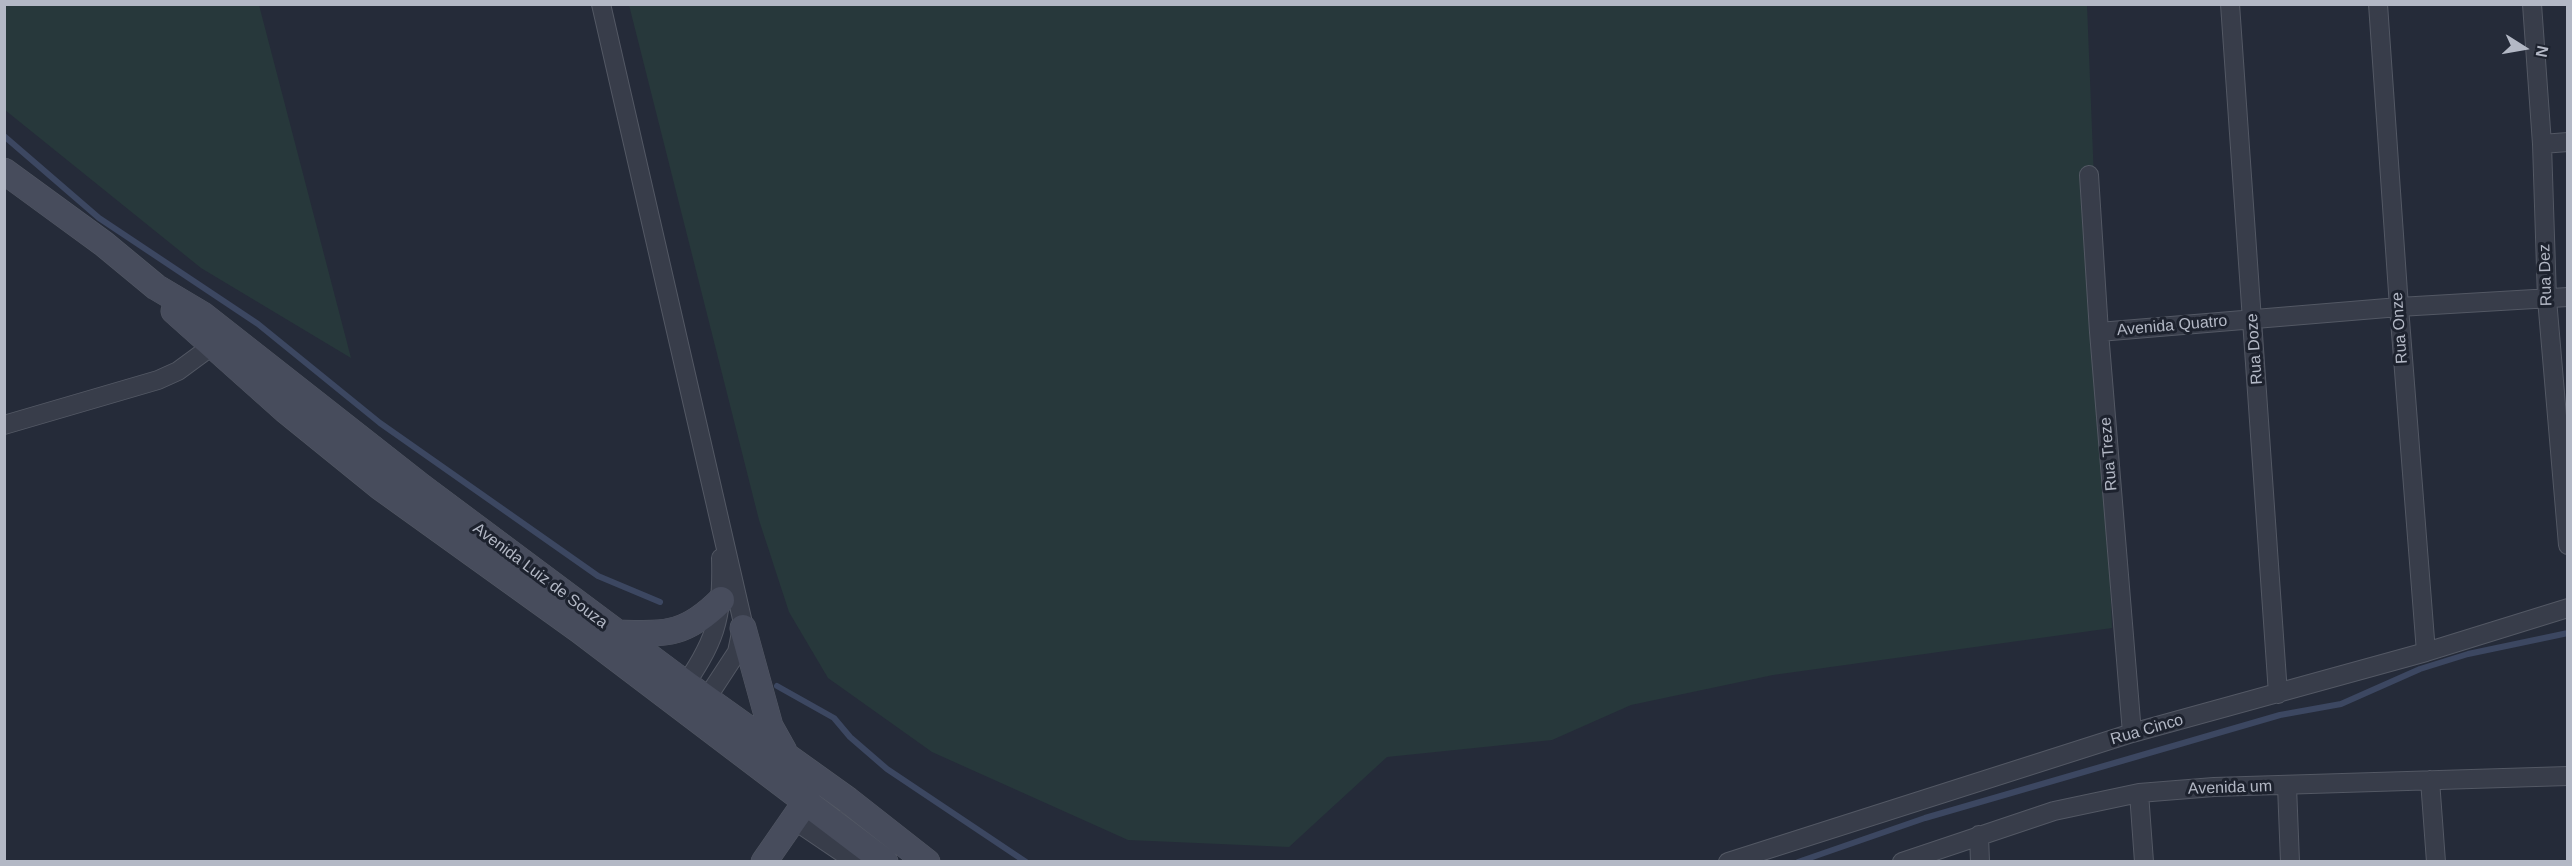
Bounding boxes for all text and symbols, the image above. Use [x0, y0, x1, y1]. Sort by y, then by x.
north arrow [2494, 18, 2554, 78]
text: N [2533, 44, 2552, 59]
street label: Rua Dez [2535, 244, 2557, 306]
street label: Rua Onze [2388, 291, 2412, 365]
street label: Avenida Quatro [2116, 312, 2228, 340]
street label: Rua Doze [2243, 313, 2267, 385]
street label: Rua Treze [2096, 416, 2122, 492]
street label: Avenida Luiz de Souza [469, 519, 611, 633]
street label: Rua Cinco [2108, 710, 2186, 750]
street label: Avenida um [2188, 777, 2272, 799]

